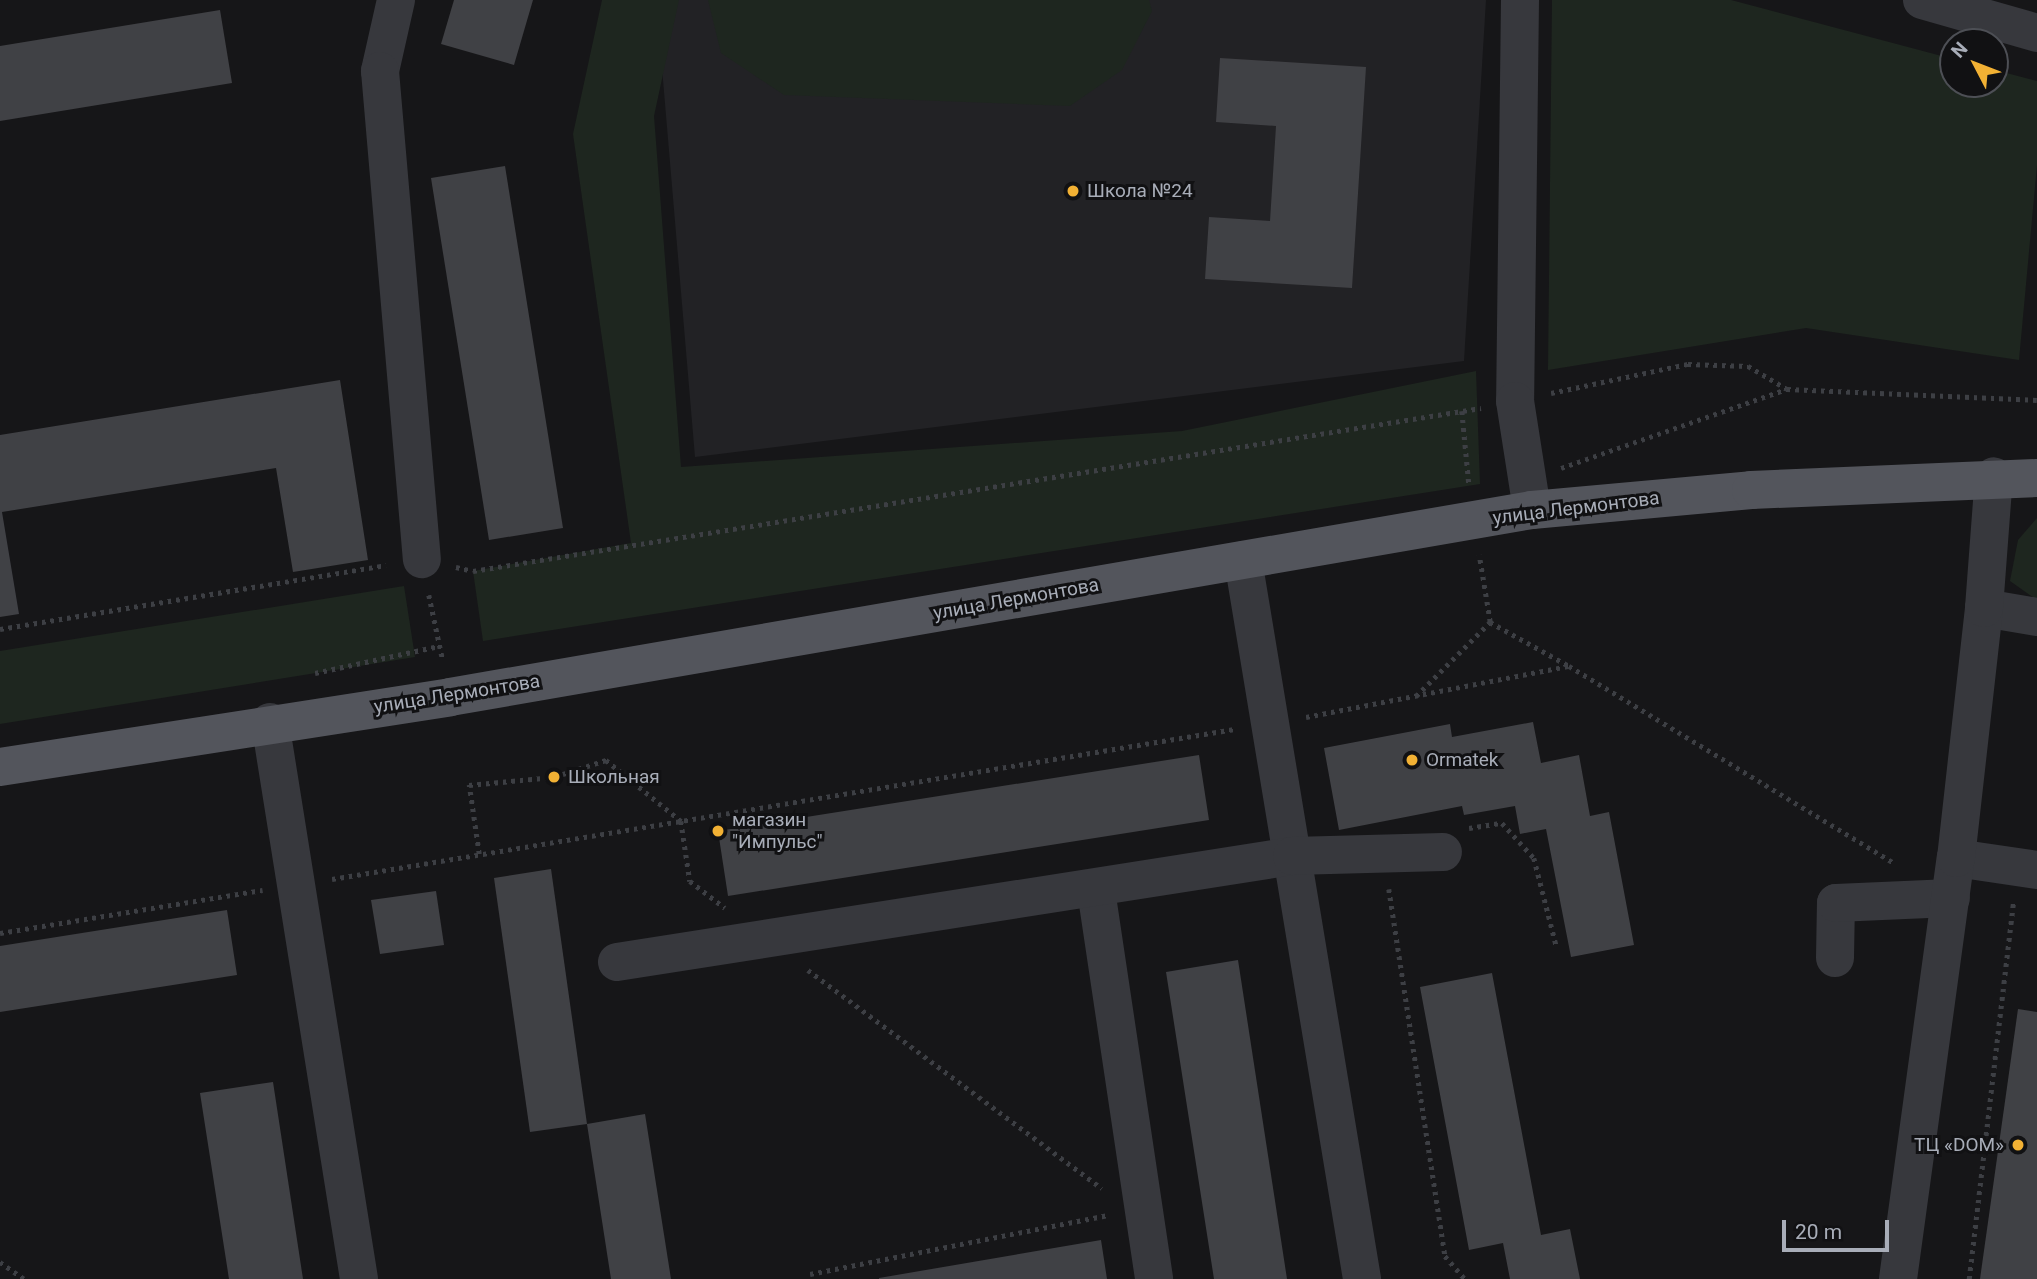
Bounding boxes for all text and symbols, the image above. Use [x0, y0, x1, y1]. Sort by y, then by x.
north arrow [1939, 28, 2009, 98]
text: N [1946, 37, 1973, 63]
place label: Школа №24 [1087, 180, 1193, 202]
marker: Школа №24 [1065, 183, 1081, 199]
street label: улица Лермонтова [1491, 486, 1661, 530]
street label: улица Лермонтова [931, 573, 1101, 625]
street label: улица Лермонтова [372, 670, 542, 718]
place label: Ormatek [1426, 749, 1498, 771]
marker: Ormatek [1404, 752, 1420, 768]
place label: Школьная [568, 766, 660, 788]
marker: Школьная [546, 769, 562, 785]
place label: магазин "Импульс" [732, 809, 823, 853]
marker: магазин "Импульс" [710, 823, 726, 839]
place label: ТЦ «DOM» [1914, 1134, 2004, 1156]
marker: ТЦ «DOM» [2010, 1137, 2026, 1153]
scale bar [1785, 1206, 1892, 1250]
text: 20 m [1795, 1220, 1842, 1244]

